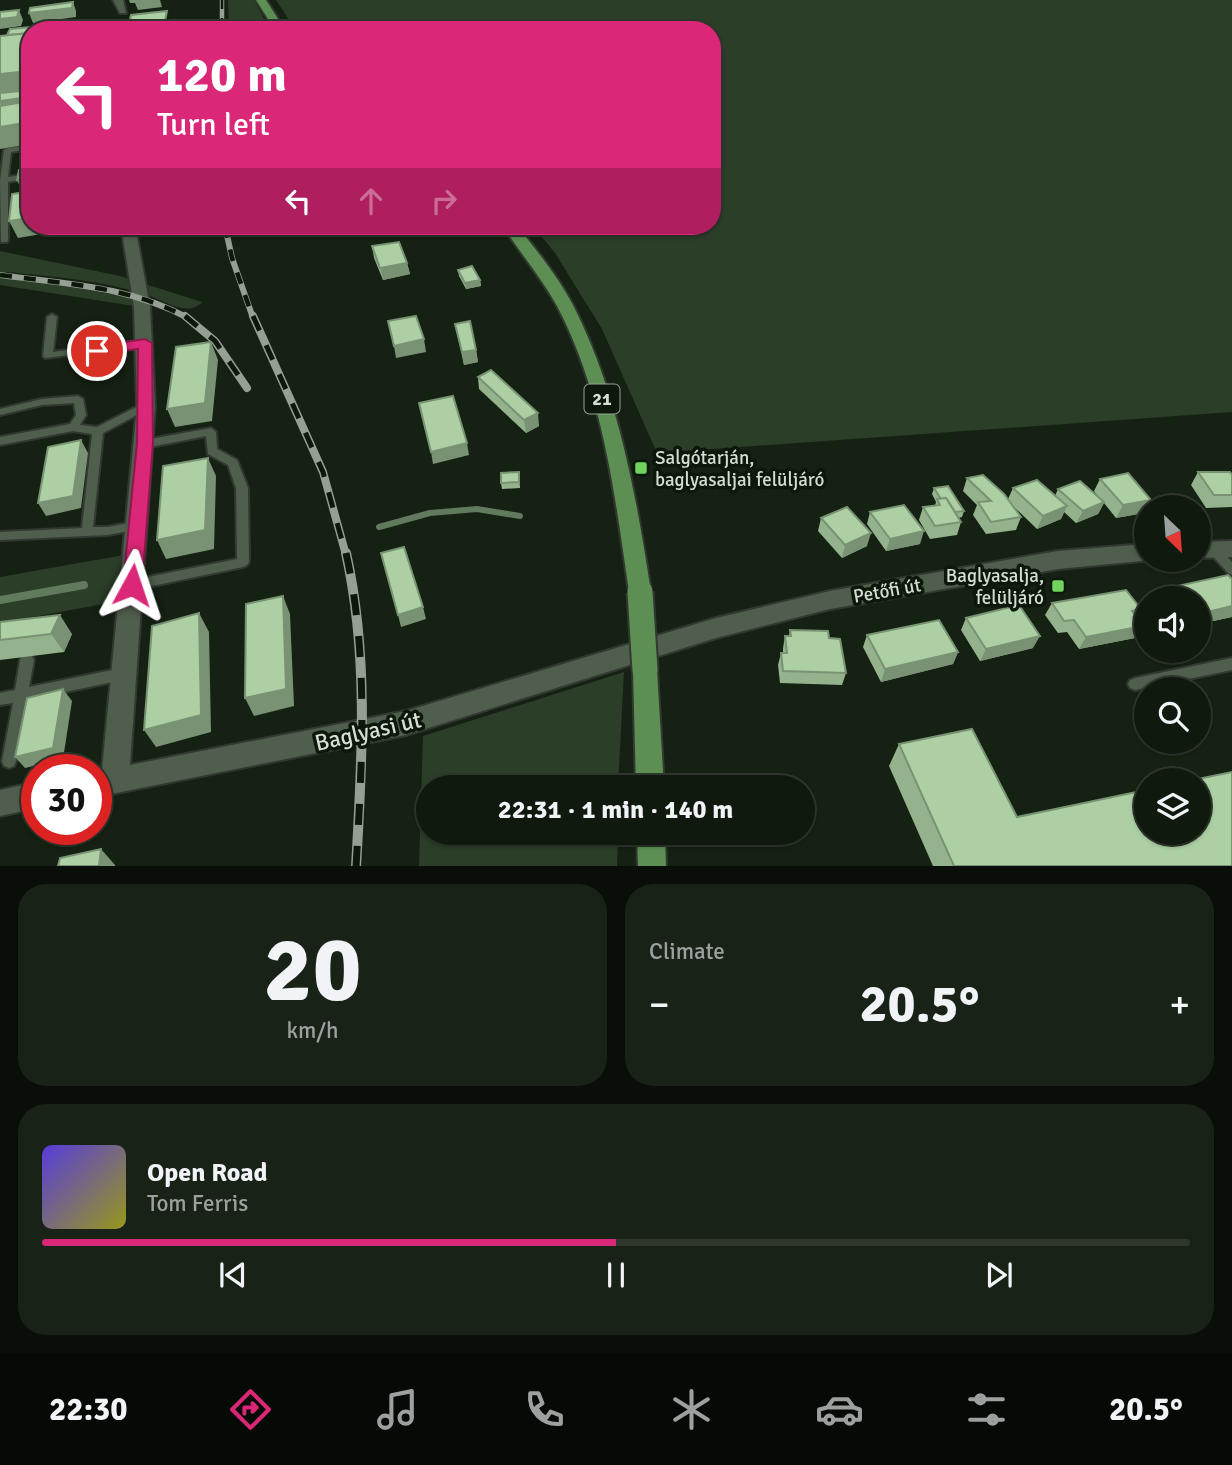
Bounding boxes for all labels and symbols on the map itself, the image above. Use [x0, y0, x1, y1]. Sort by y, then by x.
pin [67, 321, 127, 381]
road number: 21 [584, 384, 620, 414]
place label: Salgótarján, baglyasaljai felüljáró [655, 446, 824, 492]
marker: Salgótarján, baglyasaljai felüljáró [633, 460, 649, 476]
north arrow [1134, 495, 1211, 572]
position arrow [95, 548, 169, 622]
place label: Baglyasalja, felüljáró [946, 564, 1044, 610]
street label: Petőfi út [851, 573, 923, 609]
marker: Baglyasalja, felüljáró [1050, 578, 1066, 594]
street label: Baglyasi út [312, 705, 424, 758]
speed limit sign: 30 [21, 754, 112, 845]

